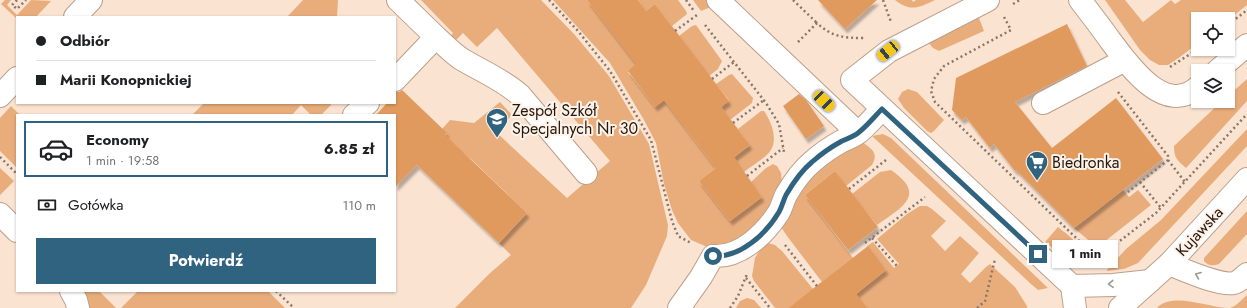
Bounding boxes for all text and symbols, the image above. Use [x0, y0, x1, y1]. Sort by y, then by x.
map controls [1191, 12, 1235, 108]
button: locate [1191, 12, 1235, 56]
text: Odbiór [60, 30, 110, 52]
car [875, 39, 901, 63]
button: layers [1191, 64, 1235, 108]
text: Marii Konopnickiej [60, 69, 192, 91]
car [811, 88, 837, 114]
place label: Zespół Szkół Specjalnych Nr 30 [512, 99, 638, 140]
school or university icon: Zespół Szkół Specjalnych Nr 30 [484, 106, 510, 139]
text: Economy [86, 129, 149, 151]
icon: car [38, 131, 74, 167]
text: 6.85 zł [324, 138, 374, 160]
supermarket icon: Biedronka [1024, 149, 1050, 182]
text: 1 min · 19:58 [86, 151, 159, 170]
place label: Biedronka [1052, 151, 1120, 174]
icon: cash [36, 194, 58, 216]
text: Gotówka [68, 194, 123, 216]
text: 110 m [342, 196, 376, 215]
street label: Kujawska [1170, 201, 1228, 261]
button: Potwierdź [36, 238, 376, 284]
callout: 1 min [1052, 240, 1118, 268]
text: 1 min [1069, 244, 1101, 263]
route end [1029, 245, 1047, 263]
route start [704, 247, 722, 265]
one-way arrow [1194, 272, 1201, 280]
one-way arrow [1108, 280, 1114, 289]

